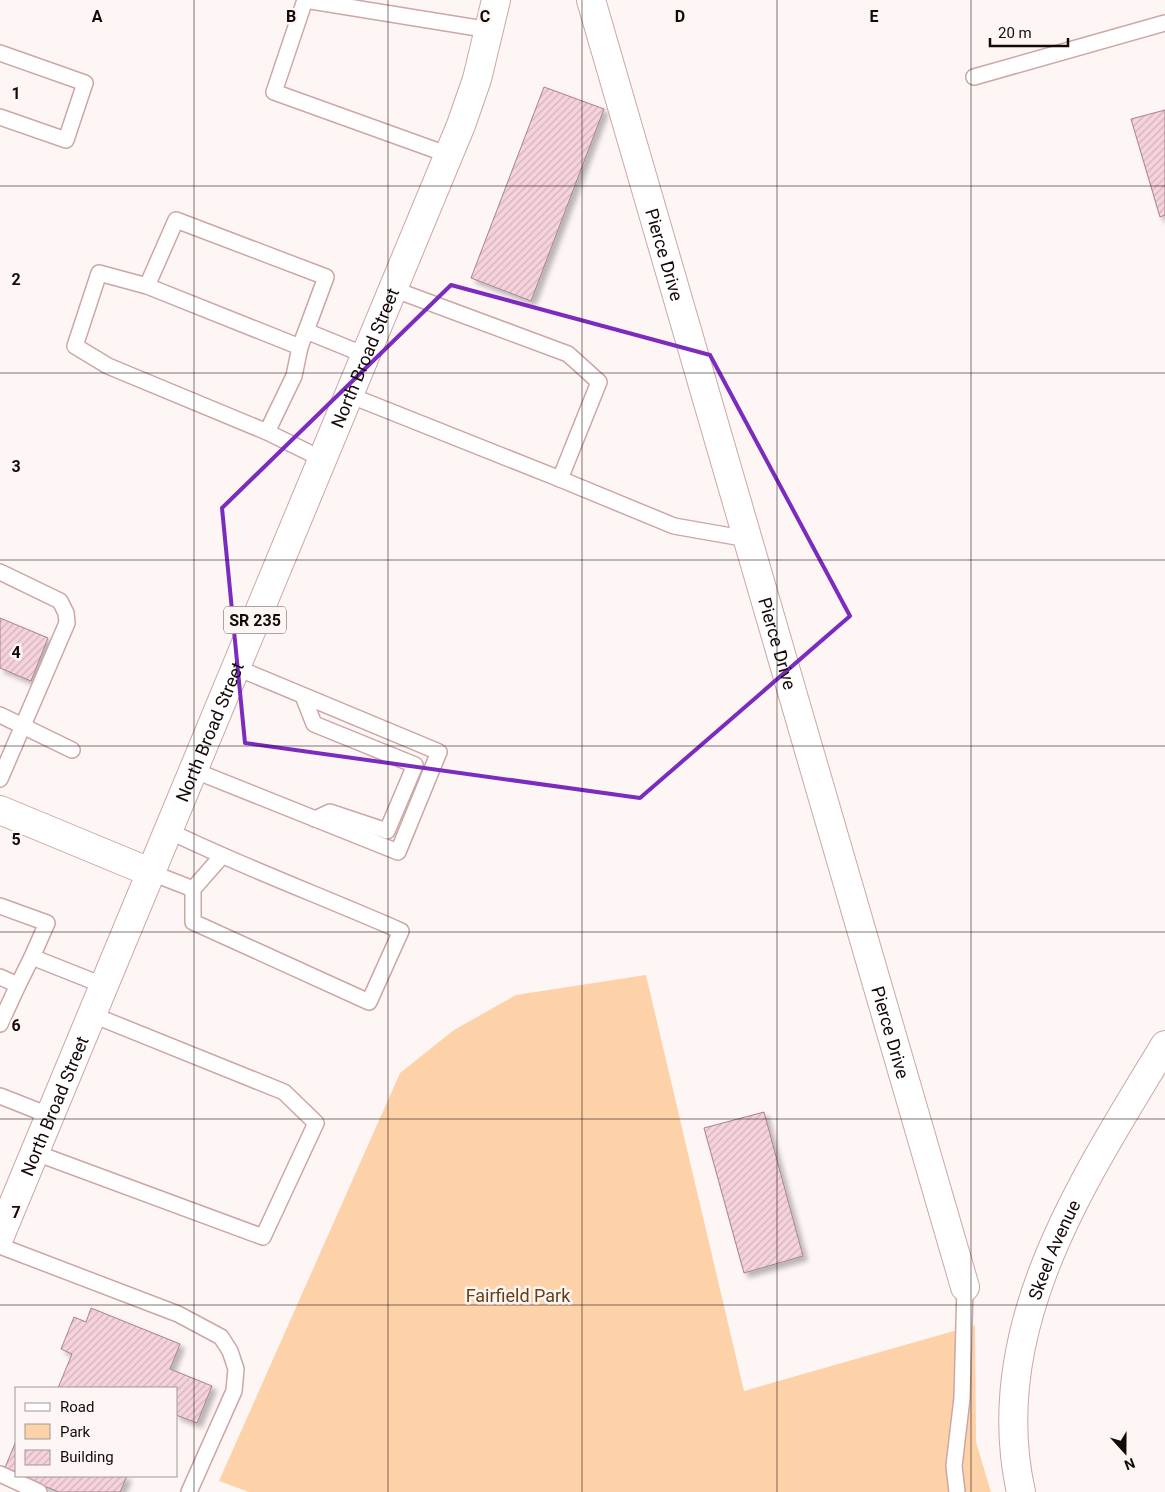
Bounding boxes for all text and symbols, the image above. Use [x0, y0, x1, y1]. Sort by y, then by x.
text: A [92, 7, 103, 26]
text: B [286, 7, 296, 26]
text: C [480, 7, 490, 26]
text: D [675, 7, 685, 26]
text: E [870, 7, 879, 26]
scale bar [990, 15, 1068, 47]
text: 20 m [998, 24, 1032, 42]
text: 1 [11, 84, 21, 103]
street label: Pierce Drive [642, 206, 688, 303]
text: 2 [11, 270, 21, 289]
street label: North Broad Street [326, 285, 403, 431]
text: 3 [11, 457, 21, 476]
street label: Pierce Drive [755, 595, 801, 692]
road number: SR 235 [224, 606, 286, 634]
text: 4 [11, 643, 21, 662]
street label: North Broad Street [171, 659, 248, 805]
text: 5 [11, 830, 21, 849]
street label: Pierce Drive [868, 984, 914, 1081]
text: 6 [11, 1016, 21, 1035]
street label: North Broad Street [16, 1033, 92, 1179]
street label: Skeel Avenue [1023, 1196, 1084, 1302]
text: 7 [11, 1203, 21, 1222]
park label: Fairfield Park [466, 1285, 571, 1306]
legend [15, 1387, 178, 1477]
text: Road [60, 1398, 94, 1416]
text: Park [60, 1423, 91, 1441]
north arrow [1100, 1427, 1150, 1477]
text: Building [60, 1448, 114, 1466]
text: N [1122, 1455, 1137, 1473]

